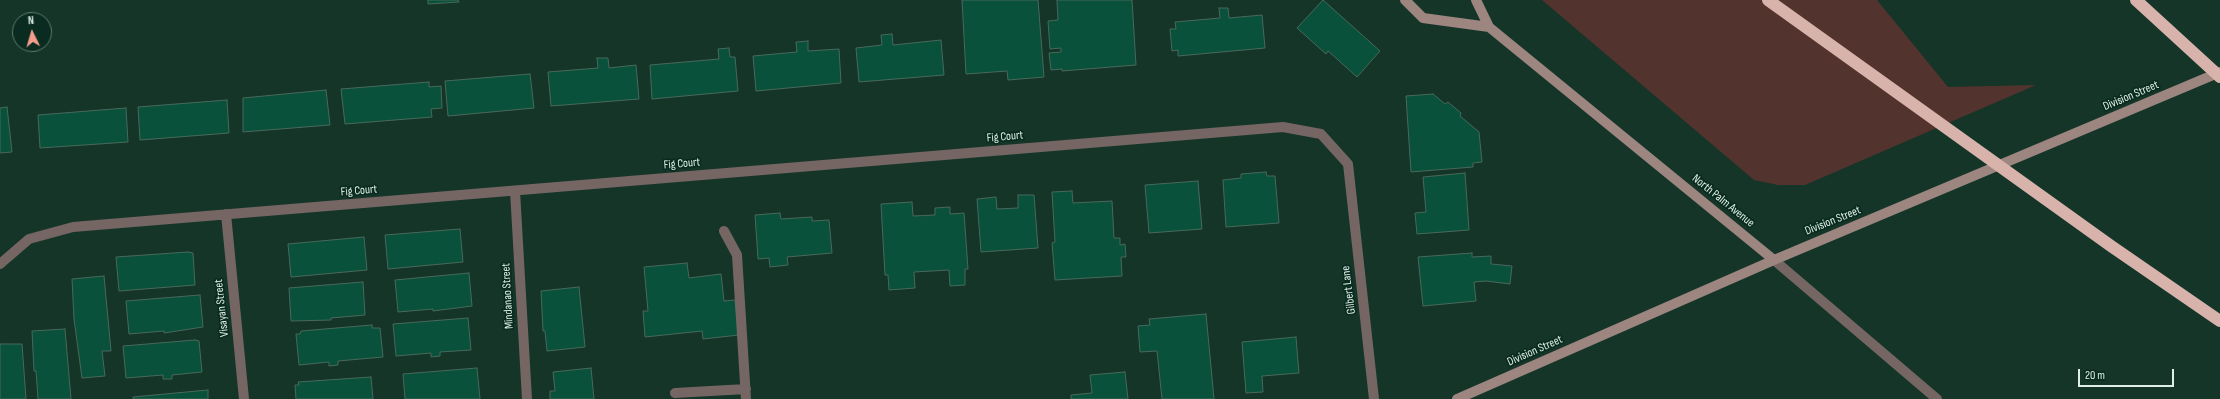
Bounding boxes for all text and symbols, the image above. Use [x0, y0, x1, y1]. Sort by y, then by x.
north arrow [12, 12, 52, 52]
text: N [28, 14, 34, 27]
street label: Division Street [2101, 78, 2161, 114]
street label: Fig Court [986, 128, 1024, 146]
street label: Fig Court [663, 155, 701, 173]
street label: North Palm Avenue [1689, 171, 1757, 231]
street label: Fig Court [340, 182, 378, 200]
street label: Division Street [1803, 203, 1863, 239]
street label: Mindanao Street [499, 263, 517, 329]
street label: Gilbert Lane [1339, 265, 1359, 315]
street label: Visayan Street [212, 278, 232, 338]
street label: Division Street [1505, 332, 1565, 370]
scale bar [2080, 361, 2176, 387]
text: 20 m [2085, 368, 2105, 383]

